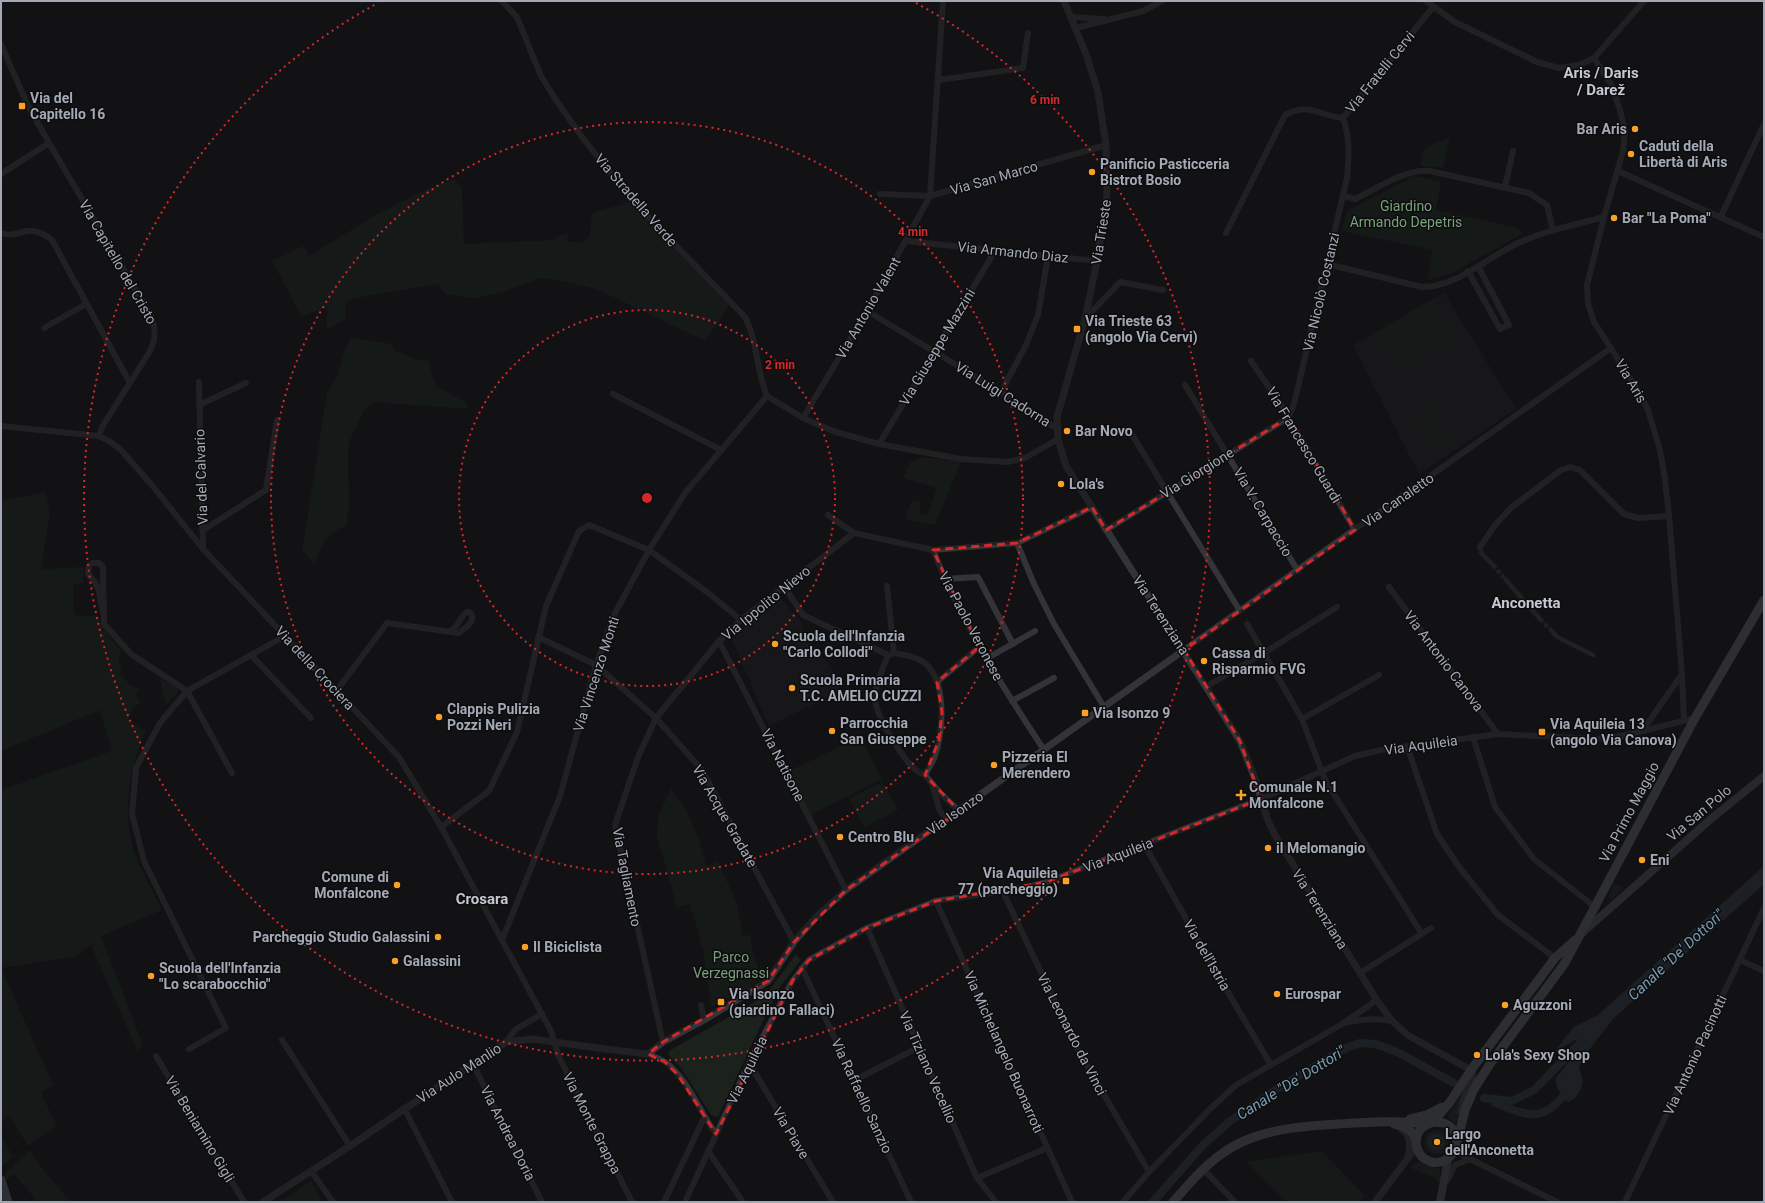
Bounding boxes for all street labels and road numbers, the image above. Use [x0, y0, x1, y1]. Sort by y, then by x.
street label: Via Fratelli Cervi [1342, 28, 1418, 116]
street label: Via Stradella Verde [591, 150, 681, 250]
street label: Via San Marco [948, 158, 1040, 198]
street label: Via Capitello del Cristo [76, 197, 160, 327]
street label: Via Trieste [1088, 198, 1114, 266]
street label: Via Nicolò Costanzi [1300, 231, 1342, 353]
street label: Via Armando Diaz [957, 238, 1069, 266]
street label: Via Antonio Valent [832, 254, 904, 362]
street label: Via Giuseppe Mazzini [896, 286, 978, 408]
street label: Via Aris [1612, 356, 1650, 406]
street label: Via Luigi Cadorna [952, 358, 1054, 430]
street label: Via Francesco Guardi [1263, 384, 1345, 506]
street label: Via del Calvario [191, 429, 211, 525]
street label: Via Giorgione [1157, 444, 1237, 502]
street label: Via V. Carpaccio [1230, 465, 1296, 559]
street label: Via Canaletto [1359, 470, 1437, 530]
street label: Via Ippolito Nievo [719, 562, 813, 644]
street label: Via Paolo Veronese [936, 569, 1006, 683]
street label: Via Terenziana [1129, 572, 1193, 658]
street label: Via Antonio Canova [1401, 607, 1487, 715]
street label: Via Vincenzo Monti [570, 614, 622, 734]
street label: Via della Crociera [272, 623, 358, 713]
street label: Via Natisone [758, 726, 808, 804]
street label: Via Aquileia [1384, 732, 1458, 758]
street label: Via Primo Maggio [1596, 759, 1662, 865]
street label: Via Acque Gradate [689, 762, 761, 870]
street label: Via San Polo [1664, 782, 1734, 844]
street label: Via Isonzo [924, 788, 986, 838]
street label: Via Tagliamento [610, 826, 644, 928]
street label: Via Aquileia [1081, 834, 1155, 876]
street label: Via Terenziana [1289, 866, 1351, 952]
street label: Via dell'Istria [1180, 917, 1234, 993]
street label: Via Michelangelo Buonarroti [961, 969, 1047, 1135]
street label: Via Leonardo da Vinci [1034, 970, 1110, 1098]
street label: Via Antonio Pacinotti [1660, 992, 1730, 1118]
street label: Via Tiziano Vecellio [896, 1008, 960, 1126]
street label: Via Aquileia [724, 1033, 770, 1107]
street label: Via Raffaello Sanzio [828, 1036, 896, 1156]
street label: Via Aulo Manlio [414, 1040, 504, 1106]
street label: Via Monte Grappa [559, 1070, 625, 1176]
street label: Via Beniamino Gigli [162, 1073, 238, 1185]
street label: Via Andrea Doria [477, 1083, 539, 1183]
street label: Via Piave [769, 1104, 813, 1162]

